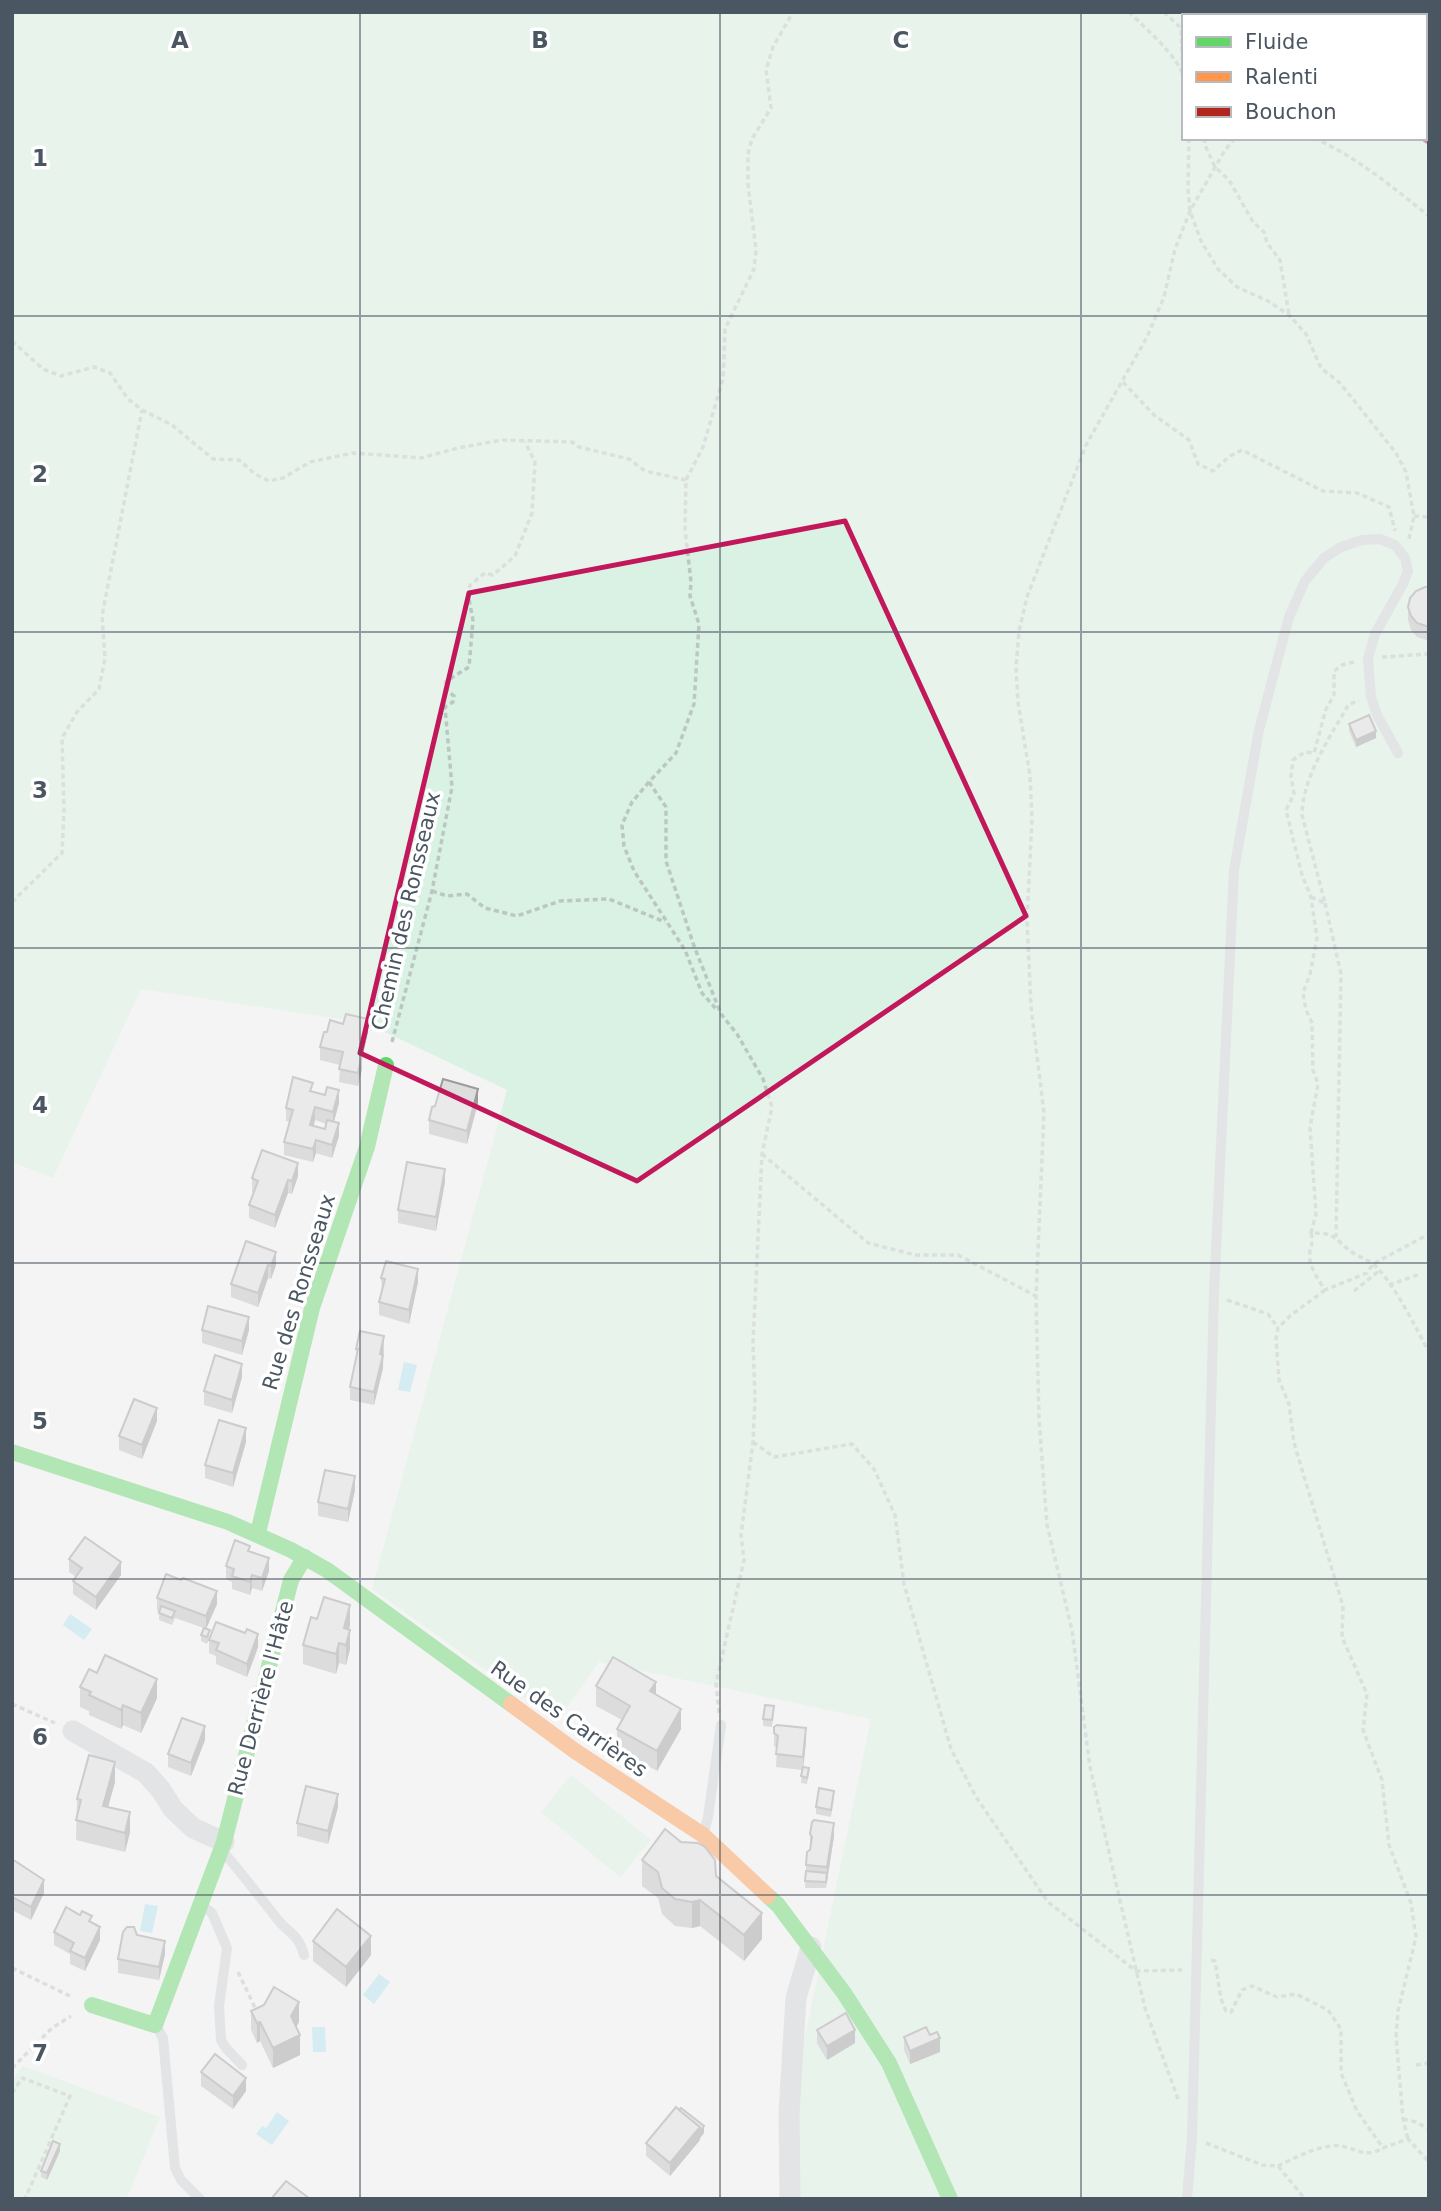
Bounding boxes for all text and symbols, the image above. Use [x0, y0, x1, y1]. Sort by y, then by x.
legend [1182, 14, 1427, 140]
text: A [171, 27, 189, 53]
text: B [531, 27, 549, 53]
text: C [893, 27, 909, 53]
text: Fluide [1245, 30, 1308, 54]
text: Ralenti [1245, 65, 1318, 89]
text: Bouchon [1245, 100, 1337, 124]
text: 1 [32, 145, 48, 171]
text: 2 [32, 461, 48, 487]
text: 3 [32, 777, 48, 803]
street label: Chemin des Ronsseaux [367, 789, 445, 1033]
text: 4 [32, 1092, 48, 1118]
street label: Rue des Ronsseaux [258, 1191, 340, 1393]
text: 5 [32, 1408, 48, 1434]
street label: Rue Derrière l'Hâte [223, 1598, 299, 1798]
street label: Rue des Carrières [486, 1656, 652, 1782]
text: 6 [32, 1724, 48, 1750]
text: 7 [32, 2040, 48, 2066]

